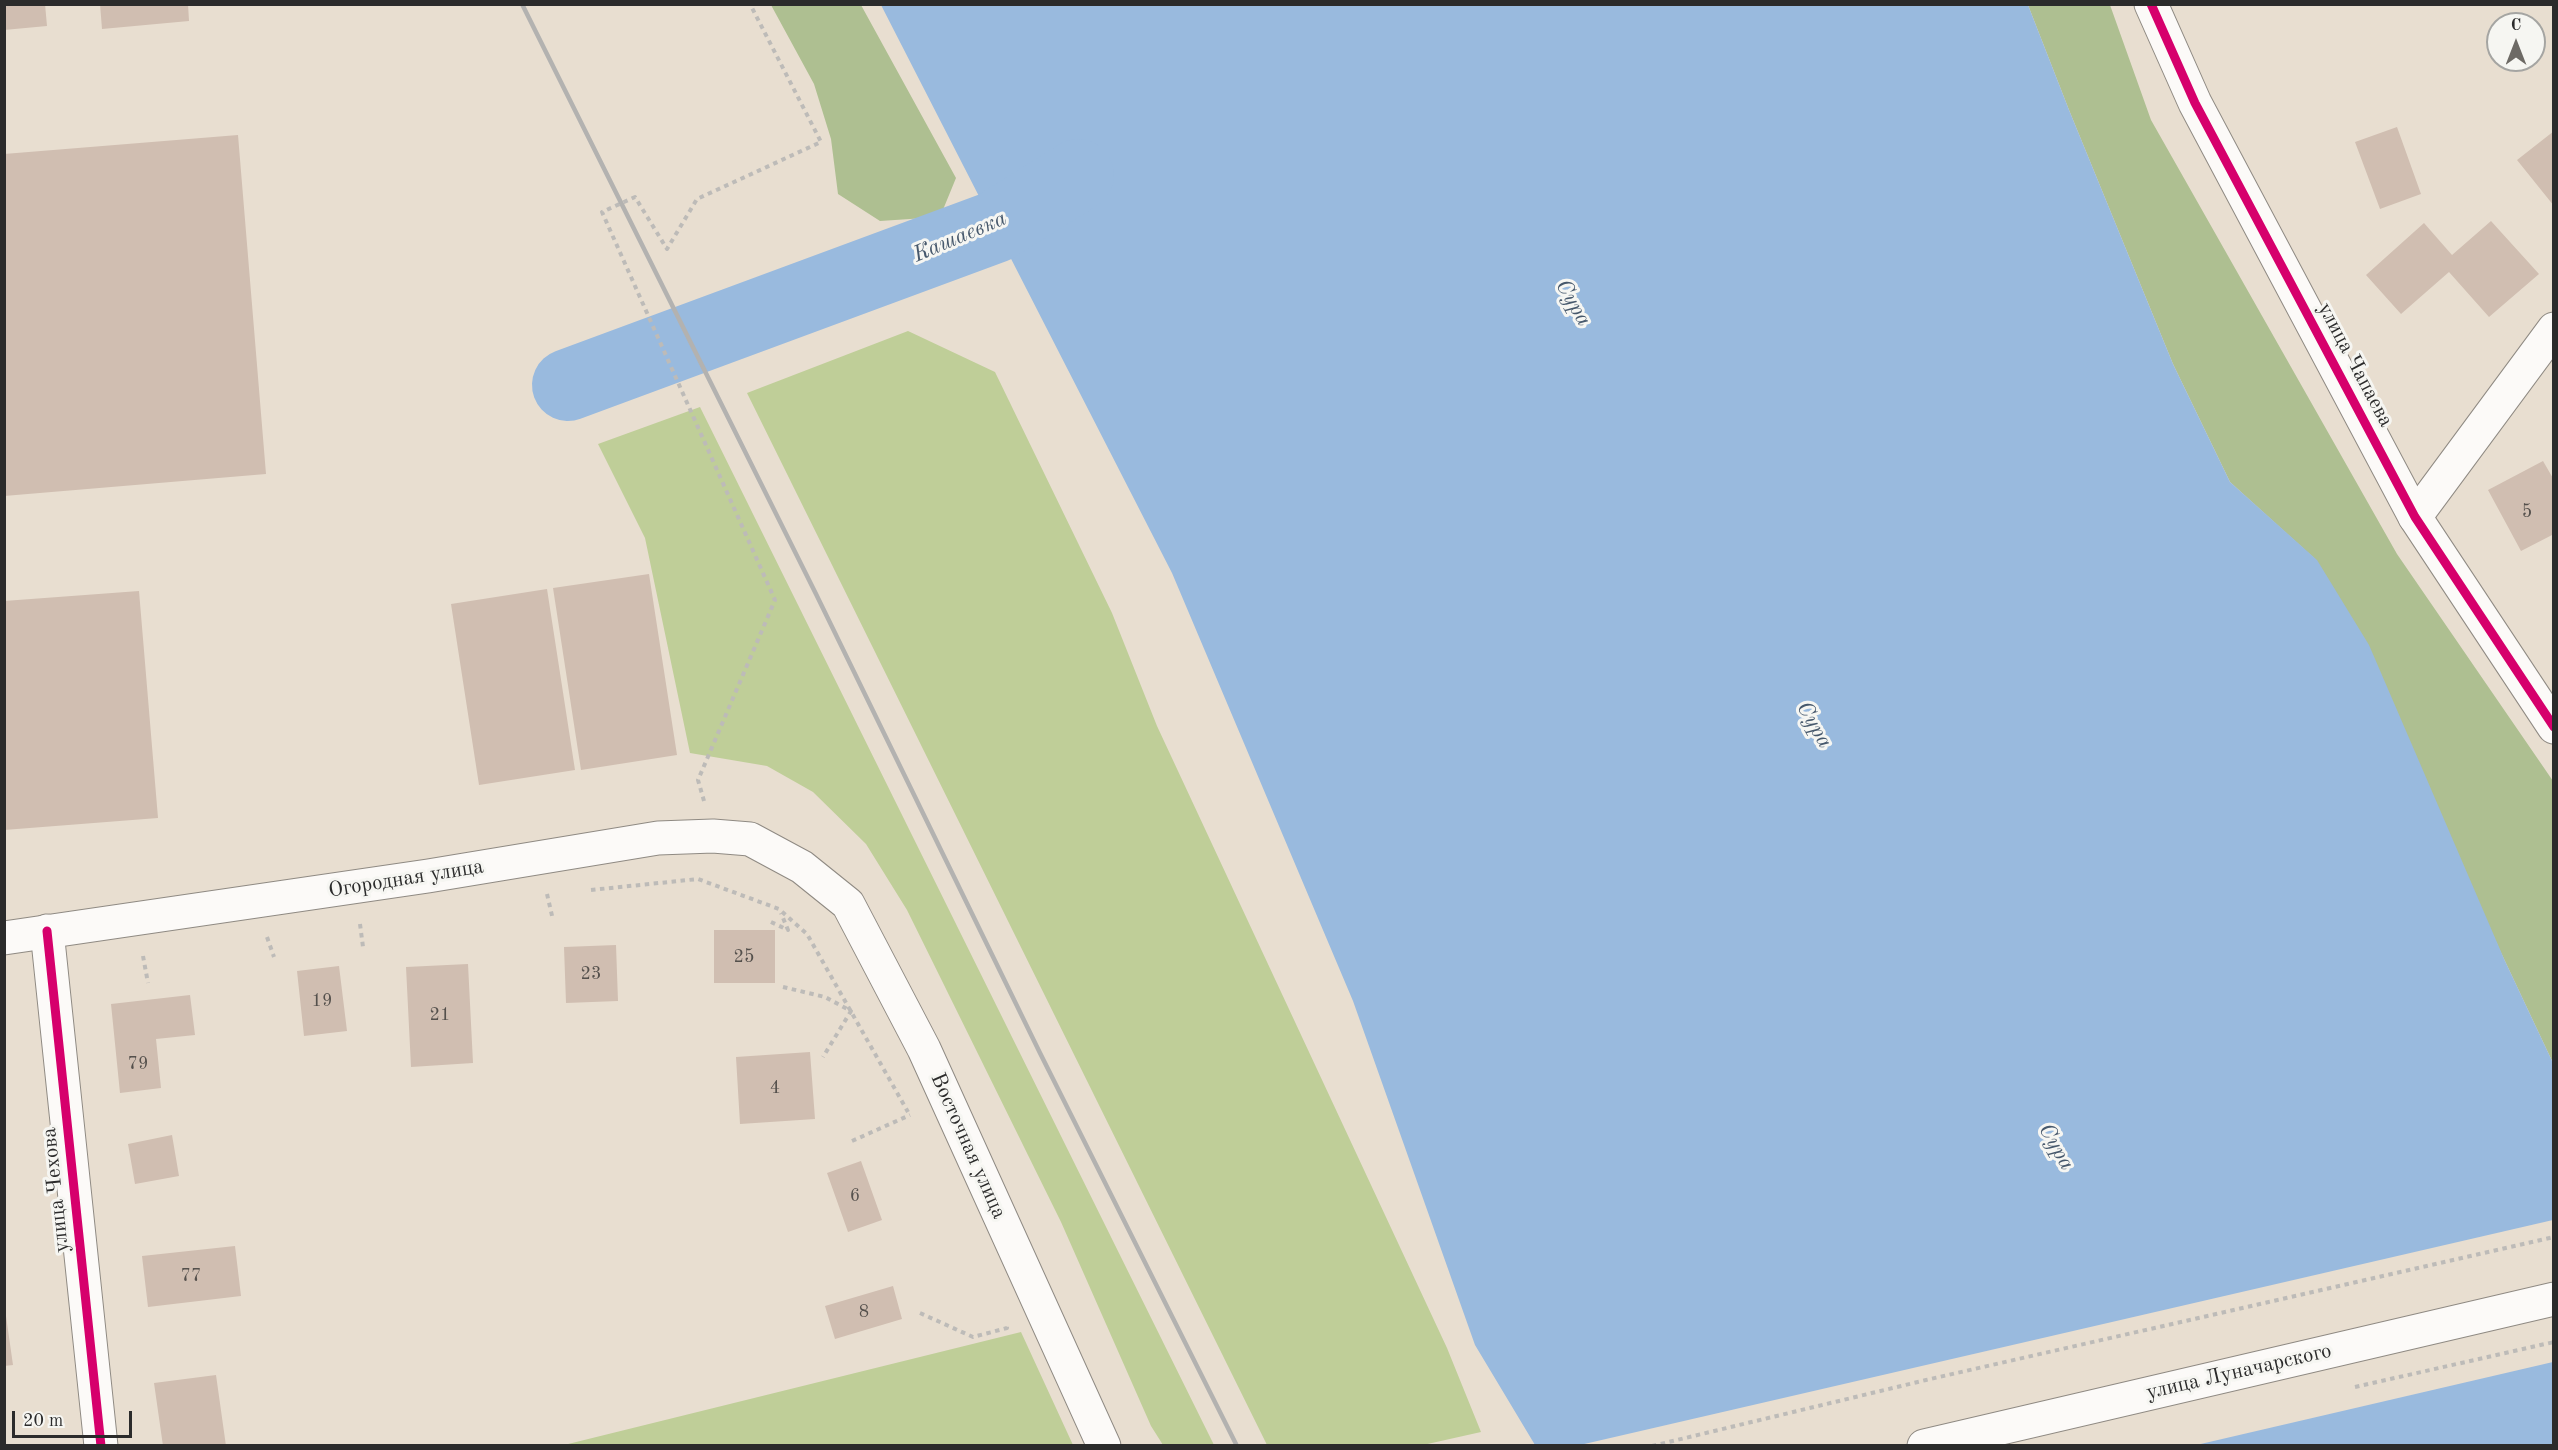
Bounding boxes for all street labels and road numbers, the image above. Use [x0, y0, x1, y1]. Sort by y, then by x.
street label: улица Чапаева [2312, 298, 2398, 432]
street label: Огородная улица [327, 854, 485, 904]
street label: Восточная улица [925, 1069, 1011, 1223]
street label: улица Чехова [37, 1126, 75, 1254]
street label: улица Луначарского [2144, 1338, 2334, 1406]

